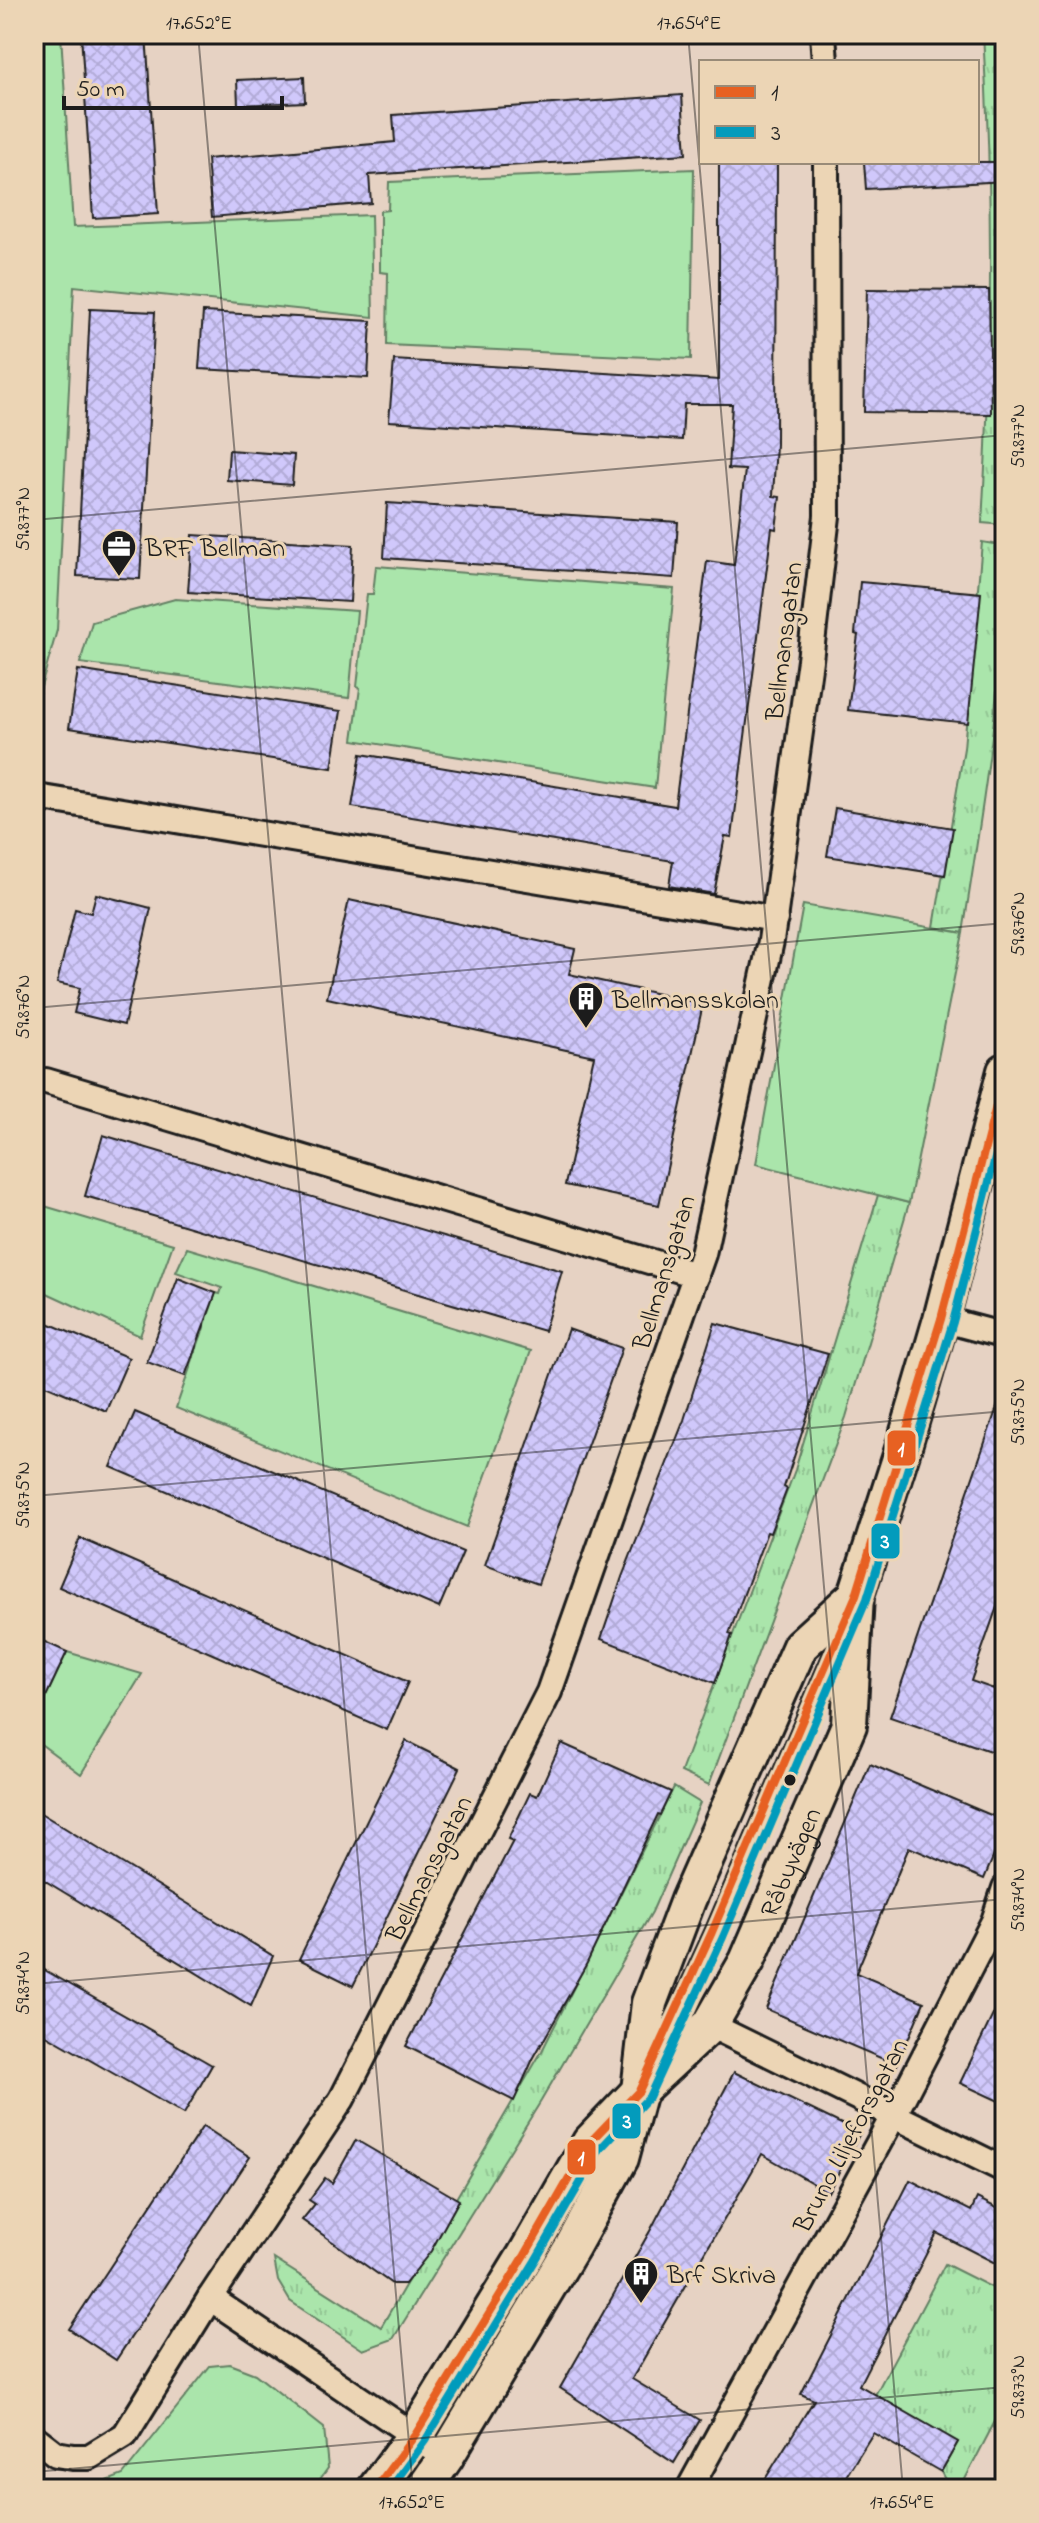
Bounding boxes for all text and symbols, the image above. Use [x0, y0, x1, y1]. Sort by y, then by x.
text: 17.652°E [166, 10, 232, 39]
text: 17.654°E [657, 10, 721, 39]
scale bar [64, 60, 282, 110]
legend [699, 60, 979, 164]
text: 50 m [76, 73, 125, 108]
text: 1 [771, 77, 779, 112]
text: 3 [771, 117, 781, 152]
text: 59.877°N [1005, 404, 1034, 468]
text: 59.877°N [10, 487, 39, 551]
office icon: BRF Bellman [100, 528, 138, 578]
place label: BRF Bellman [144, 531, 285, 569]
street label: Bellmansgatan [757, 560, 815, 724]
text: 59.876°N [1005, 892, 1034, 956]
text: 59.876°N [10, 975, 39, 1039]
building icon: Bellmansskolan [567, 980, 605, 1030]
place label: Bellmansskolan [611, 983, 779, 1021]
street label: Bellmansgatan [624, 1191, 707, 1356]
text: 59.875°N [1005, 1378, 1034, 1446]
line badge: 1 [886, 1429, 917, 1467]
text: 1 [898, 1435, 905, 1467]
text: 59.875°N [10, 1461, 39, 1529]
line badge: 3 [870, 1522, 901, 1560]
text: 3 [879, 1527, 890, 1559]
unlabelled marker [782, 1772, 798, 1788]
street label: Bellmansgatan [377, 1790, 484, 1950]
street label: Råbyvägen [752, 1802, 833, 1924]
text: 59.874°N [1005, 1868, 1034, 1932]
text: 59.874°N [10, 1951, 39, 2015]
street label: Bruno Liljeforsgatan [785, 2032, 920, 2241]
line badge: 3 [611, 2102, 642, 2140]
text: 3 [621, 2107, 632, 2139]
line badge: 1 [566, 2138, 597, 2176]
text: 1 [578, 2144, 585, 2176]
building icon: Brf Skriva [622, 2255, 660, 2305]
place label: Brf Skriva [666, 2258, 776, 2296]
text: 59.873°N [1005, 2355, 1034, 2419]
text: 17.652°E [379, 2489, 445, 2518]
text: 17.654°E [870, 2489, 934, 2518]

